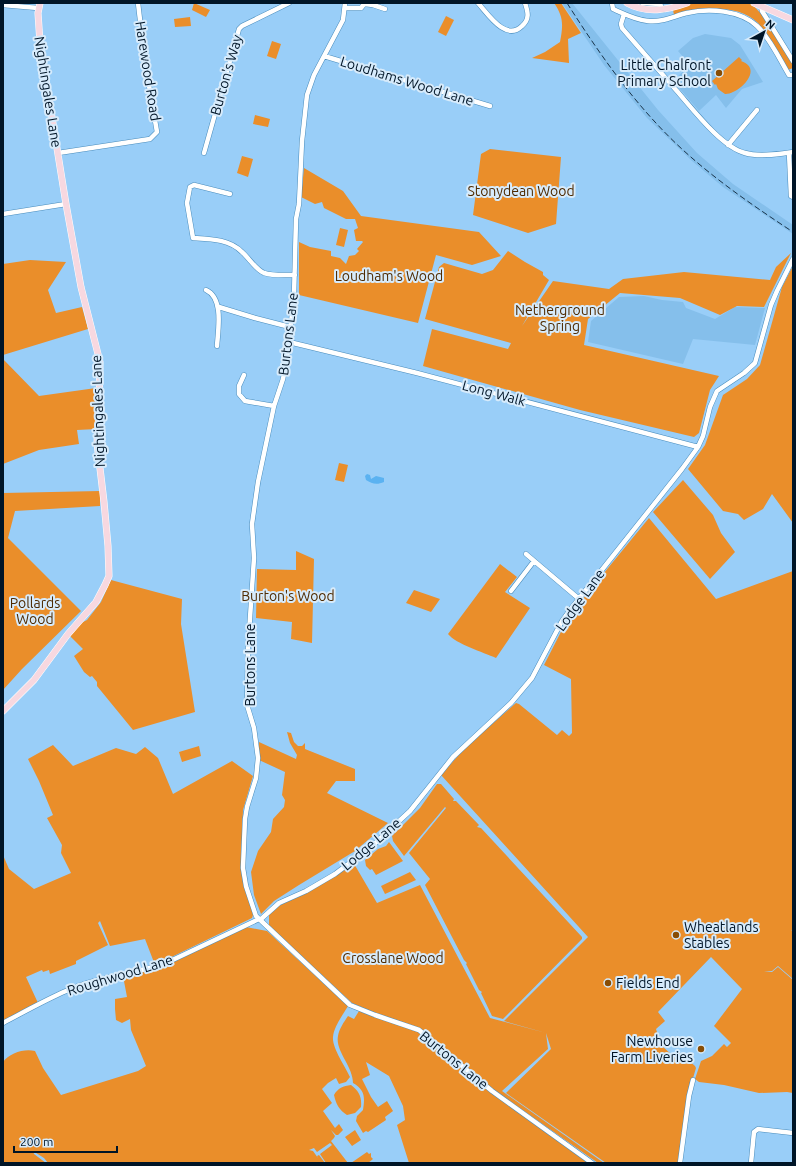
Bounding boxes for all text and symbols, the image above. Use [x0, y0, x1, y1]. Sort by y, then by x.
north arrow [744, 12, 784, 52]
text: N [763, 17, 777, 32]
street label: Harewood Road [132, 20, 164, 122]
street label: Burton's Way [207, 33, 245, 117]
street label: Nightingales Lane [31, 35, 65, 149]
street label: Loudhams Wood Lane [338, 53, 476, 109]
place label: Little Chalfont Primary School [617, 57, 711, 89]
marker: Little Chalfont Primary School [714, 68, 724, 78]
park label: Stonydean Wood [467, 183, 575, 199]
park label: Loudham's Wood [335, 268, 443, 284]
street label: Burtons Lane [275, 292, 301, 376]
park label: Netherground Spring [515, 302, 605, 334]
street label: Nightingales Lane [88, 355, 108, 467]
street label: Long Walk [460, 377, 528, 409]
street label: Lodge Lane [552, 566, 608, 634]
park label: Burton's Wood [241, 588, 335, 604]
park label: Pollards Wood [10, 595, 60, 627]
street label: Burtons Lane [242, 623, 258, 707]
street label: Lodge Lane [338, 815, 404, 873]
place label: Wheatlands Stables [684, 919, 759, 951]
marker: Wheatlands Stables [671, 930, 681, 940]
park label: Crosslane Wood [342, 950, 444, 966]
street label: Roughwood Lane [65, 951, 175, 999]
place label: Fields End [616, 975, 680, 991]
marker: Fields End [603, 978, 613, 988]
street label: Burtons Lane [417, 1028, 491, 1092]
place label: Newhouse Farm Liveries [611, 1033, 693, 1065]
marker: Newhouse Farm Liveries [696, 1044, 706, 1054]
scale bar [14, 1128, 117, 1154]
text: 200 m [20, 1135, 53, 1148]

